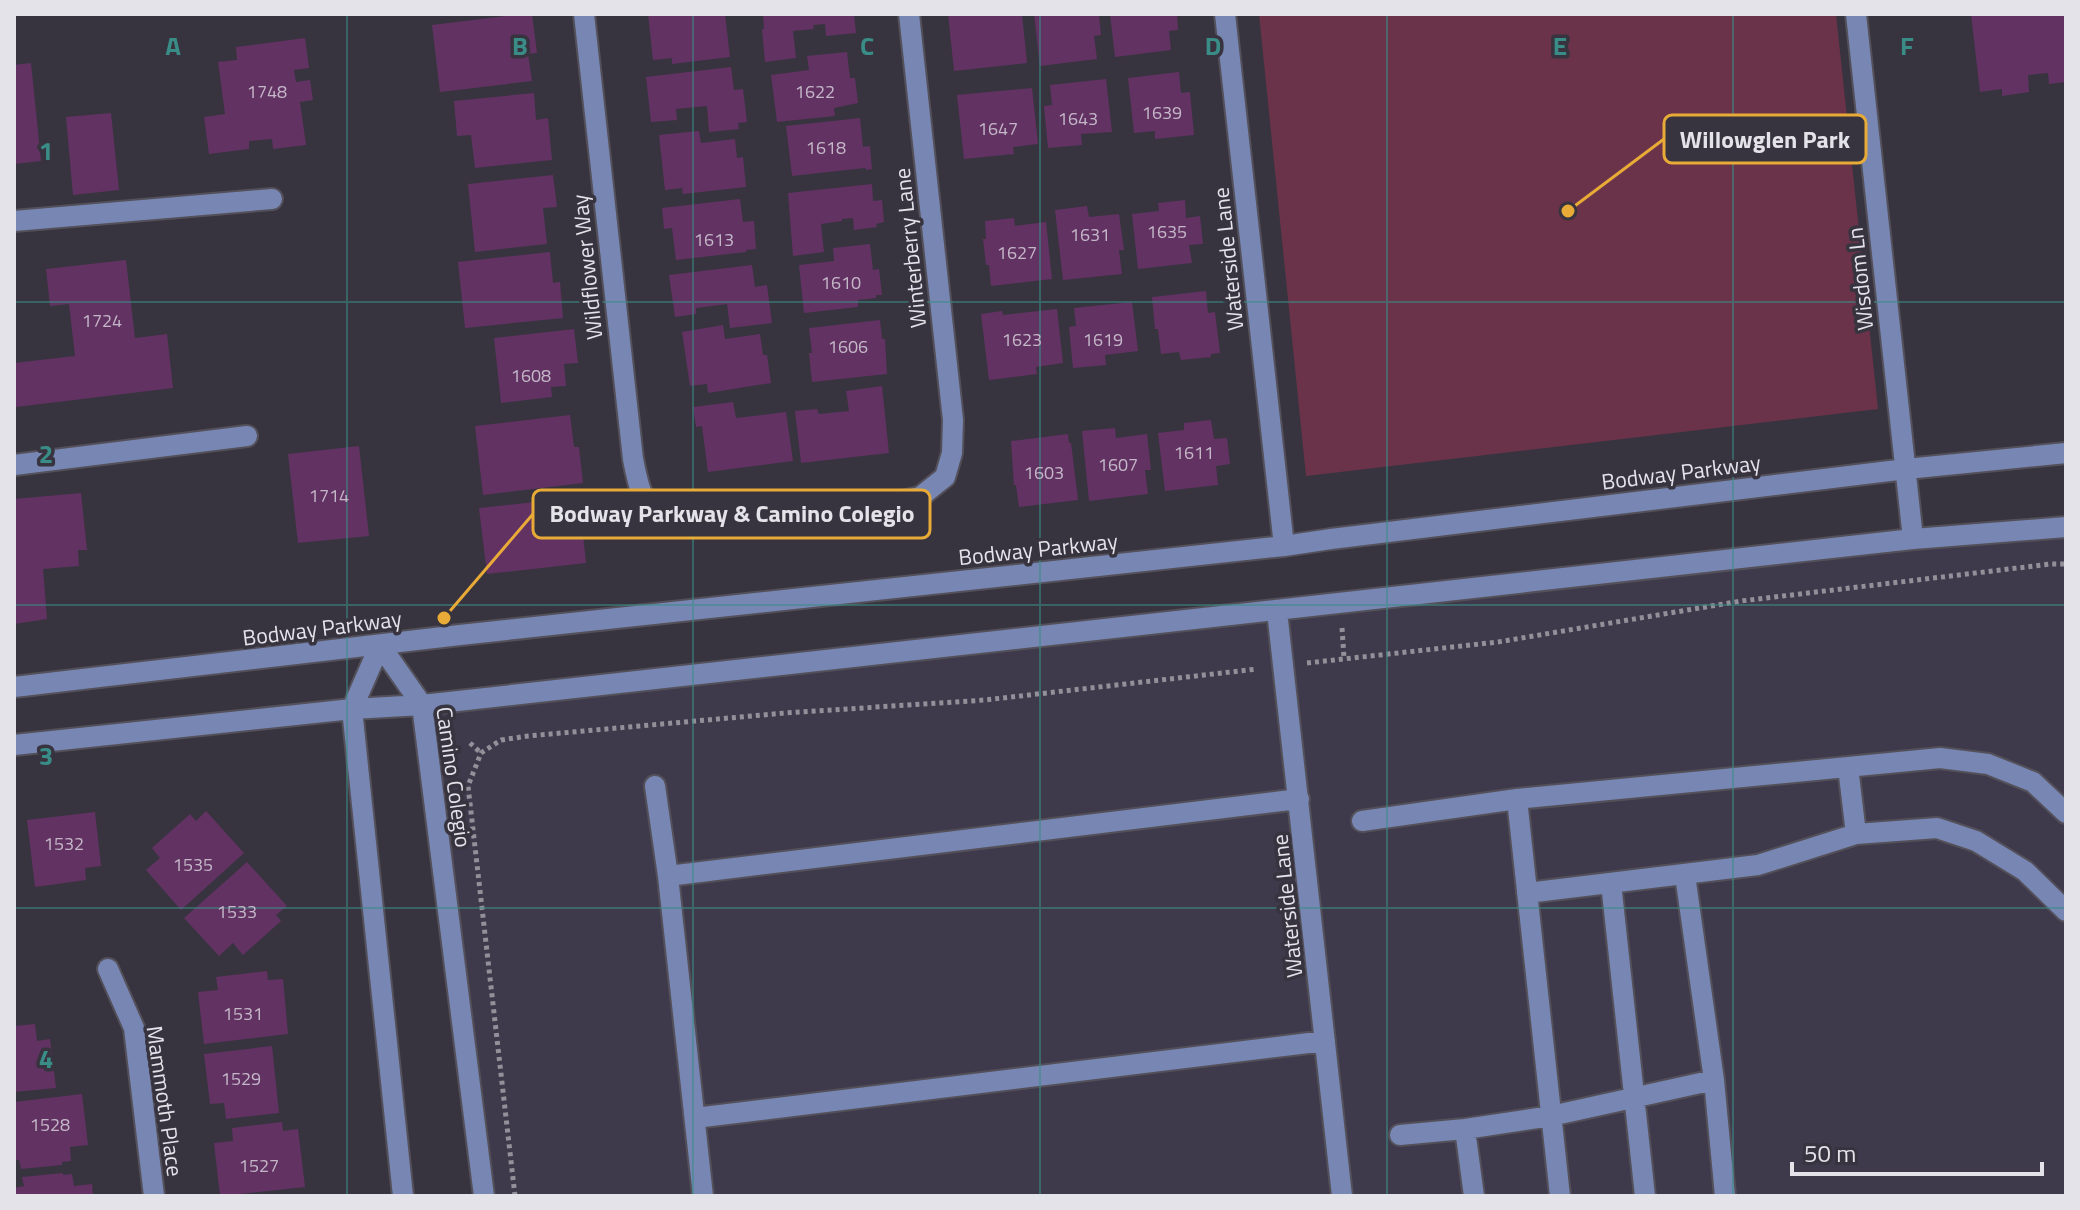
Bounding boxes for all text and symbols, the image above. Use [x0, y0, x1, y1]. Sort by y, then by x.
text: A [165, 26, 181, 65]
text: B [512, 26, 528, 65]
text: C [860, 26, 874, 65]
text: D [1205, 26, 1221, 65]
text: E [1553, 26, 1567, 65]
text: F [1900, 26, 1914, 65]
house number: 1748 [247, 78, 287, 105]
house number: 1622 [795, 78, 835, 105]
house number: 1639 [1142, 99, 1182, 126]
house number: 1643 [1058, 105, 1098, 132]
house number: 1647 [978, 115, 1018, 142]
callout: Willowglen Park [1664, 115, 1866, 163]
text: Willowglen Park [1680, 121, 1851, 157]
text: 1 [39, 131, 53, 170]
house number: 1618 [806, 134, 846, 161]
street label: Winterberry Lane [885, 166, 935, 330]
street label: Waterside Lane [1204, 186, 1252, 332]
street label: Wildflower Way [562, 192, 612, 341]
house number: 1635 [1147, 218, 1187, 245]
house number: 1631 [1070, 221, 1110, 248]
house number: 1613 [694, 226, 734, 253]
street label: Wisdom Ln [1838, 226, 1882, 332]
house number: 1627 [997, 239, 1037, 266]
house number: 1610 [821, 269, 861, 296]
house number: 1724 [82, 307, 122, 334]
house number: 1623 [1002, 326, 1042, 353]
house number: 1619 [1083, 326, 1123, 353]
house number: 1606 [828, 333, 868, 360]
house number: 1608 [511, 362, 551, 389]
text: 2 [39, 434, 53, 473]
house number: 1611 [1174, 439, 1214, 466]
street label: Bodway Parkway [1599, 445, 1763, 499]
house number: 1607 [1098, 451, 1138, 478]
house number: 1603 [1024, 459, 1064, 486]
house number: 1714 [309, 482, 349, 509]
callout: Bodway Parkway & Camino Colegio [533, 490, 930, 538]
text: Bodway Parkway & Camino Colegio [549, 495, 915, 531]
street label: Bodway Parkway [957, 524, 1120, 574]
street label: Bodway Parkway [240, 601, 404, 655]
street label: Camino Colegio [427, 704, 481, 850]
text: 3 [39, 736, 53, 775]
house number: 1532 [44, 830, 84, 857]
street label: Waterside Lane [1263, 833, 1311, 979]
house number: 1535 [173, 851, 213, 878]
house number: 1533 [217, 898, 257, 925]
house number: 1531 [223, 1000, 263, 1027]
street label: Mammoth Place [138, 1023, 192, 1179]
text: 4 [39, 1039, 53, 1078]
house number: 1529 [221, 1065, 261, 1092]
house number: 1528 [30, 1111, 70, 1138]
scale bar [1792, 1126, 2042, 1176]
text: 50 m [1804, 1135, 1856, 1171]
house number: 1527 [239, 1152, 279, 1179]

